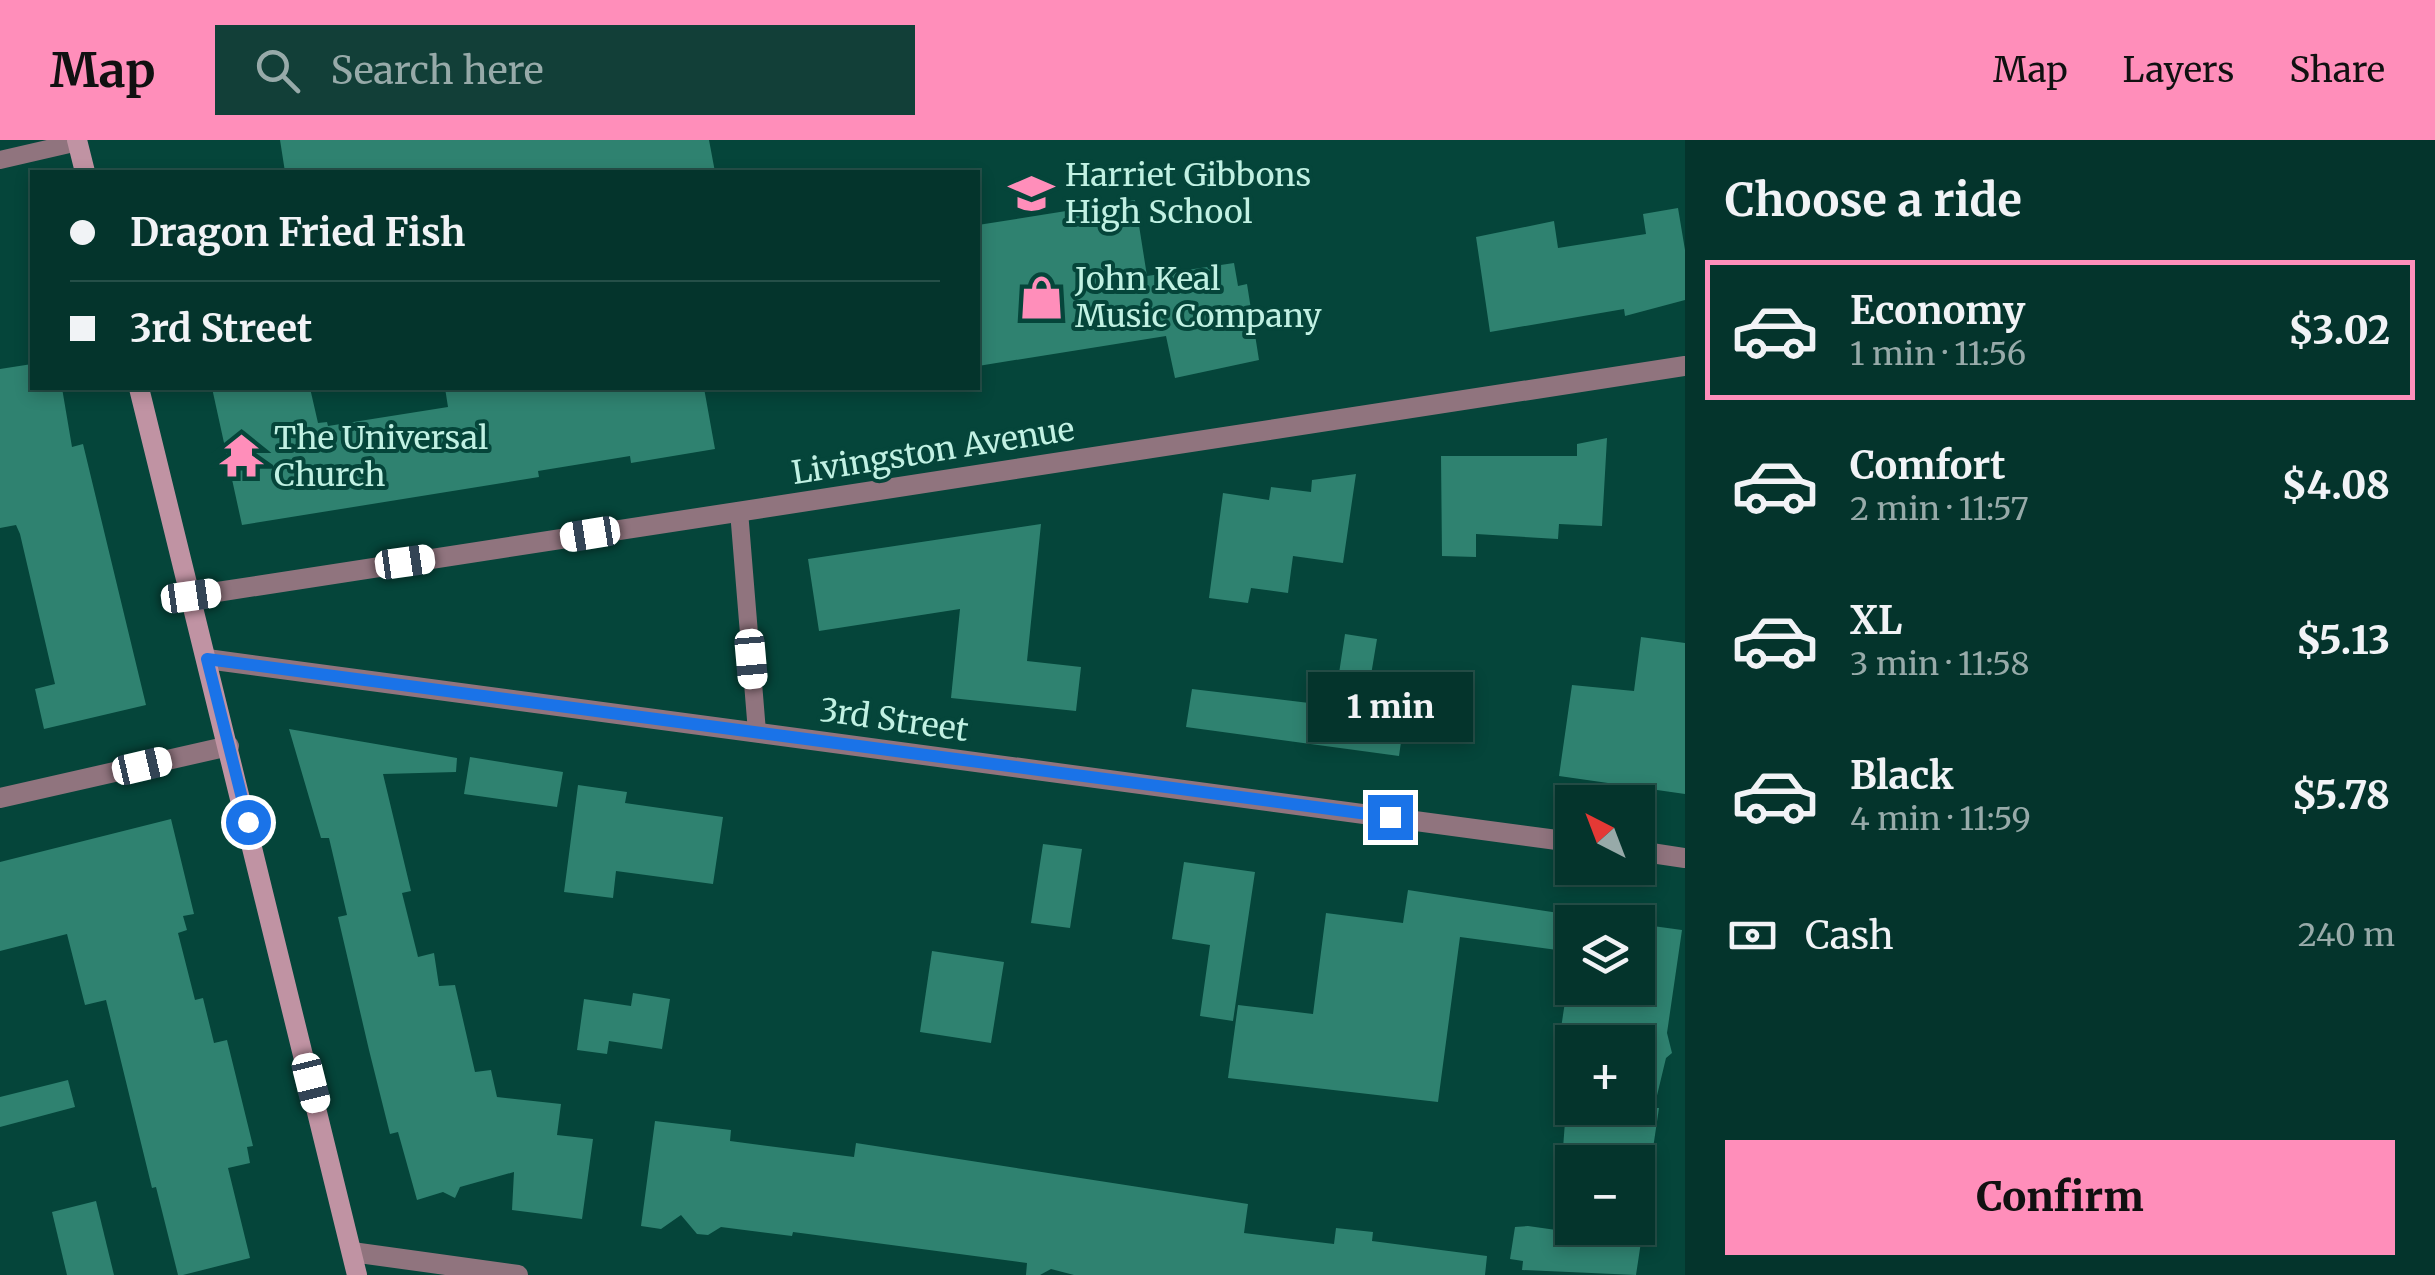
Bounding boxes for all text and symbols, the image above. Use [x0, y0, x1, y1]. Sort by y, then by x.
search box [215, 25, 915, 115]
text: Map [50, 40, 155, 100]
icon: search [250, 43, 305, 98]
text: Search here [330, 47, 544, 94]
text: Map [1993, 48, 2068, 92]
text: Layers [2123, 48, 2234, 92]
text: Share [2289, 48, 2385, 92]
place label: Harriet Gibbons High School [1065, 155, 1311, 232]
school or university icon: Harriet Gibbons High School [1008, 169, 1056, 217]
text: Choose a ride [1725, 172, 2022, 228]
text: Dragon Fried Fish [130, 209, 465, 256]
place label: John Keal Music Company [1074, 259, 1322, 336]
shop icon: John Keal Music Company [1018, 273, 1066, 321]
icon: car [1730, 285, 1820, 375]
text: Economy [1850, 287, 2025, 334]
text: 3rd Street [130, 305, 312, 352]
text: $3.02 [2288, 307, 2390, 354]
text: 1 min · 11:56 [1850, 334, 2026, 374]
street label: Livingston Avenue [789, 409, 1077, 493]
place label: The Universal Church [274, 418, 488, 495]
temple icon: The Universal Church [217, 432, 265, 480]
icon: car [1730, 440, 1820, 530]
text: Comfort [1850, 442, 2006, 489]
text: $4.08 [2281, 462, 2390, 509]
text: 2 min · 11:57 [1850, 489, 2029, 529]
car [558, 514, 622, 554]
car [373, 543, 437, 581]
car [159, 577, 223, 615]
icon: car [1730, 595, 1820, 685]
text: XL [1850, 597, 1902, 644]
text: $5.13 [2296, 617, 2390, 664]
car [733, 628, 769, 690]
text: 3 min · 11:58 [1850, 644, 2029, 684]
callout: 1 min [1308, 672, 1472, 742]
text: 1 min [1347, 687, 1434, 727]
street label: 3rd Street [817, 690, 971, 750]
car [109, 745, 175, 787]
icon: car [1730, 750, 1820, 840]
text: Black [1850, 752, 1954, 799]
text: $5.78 [2292, 772, 2390, 819]
north arrow [1555, 785, 1655, 885]
map controls [1555, 785, 1655, 1245]
route end [1368, 795, 1413, 840]
text: 4 min · 11:59 [1850, 799, 2031, 839]
route start [226, 800, 271, 845]
button: layers [1555, 905, 1655, 1005]
icon: cash [1725, 908, 1780, 963]
text: Cash [1805, 912, 1894, 959]
text: 240 m [2298, 915, 2395, 955]
button: + [1555, 1025, 1655, 1125]
car [289, 1050, 333, 1116]
button: Confirm [1725, 1140, 2395, 1255]
button: − [1555, 1145, 1655, 1245]

